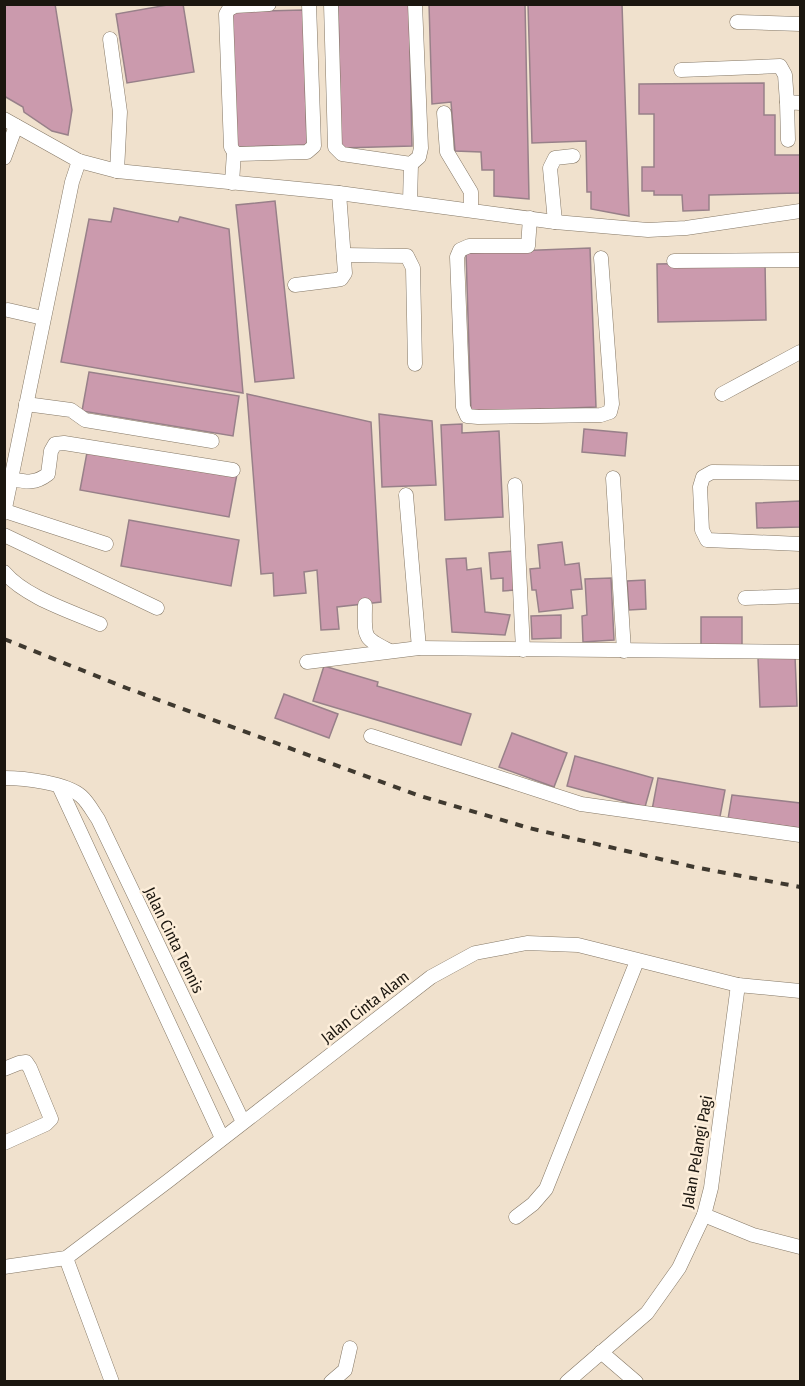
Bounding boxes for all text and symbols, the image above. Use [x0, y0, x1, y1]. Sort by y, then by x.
street label: Jalan Cinta Tennis [140, 884, 208, 996]
street label: Jalan Cinta Alam [317, 967, 413, 1047]
street label: Jalan Pelangi Pagi [678, 1094, 716, 1210]

